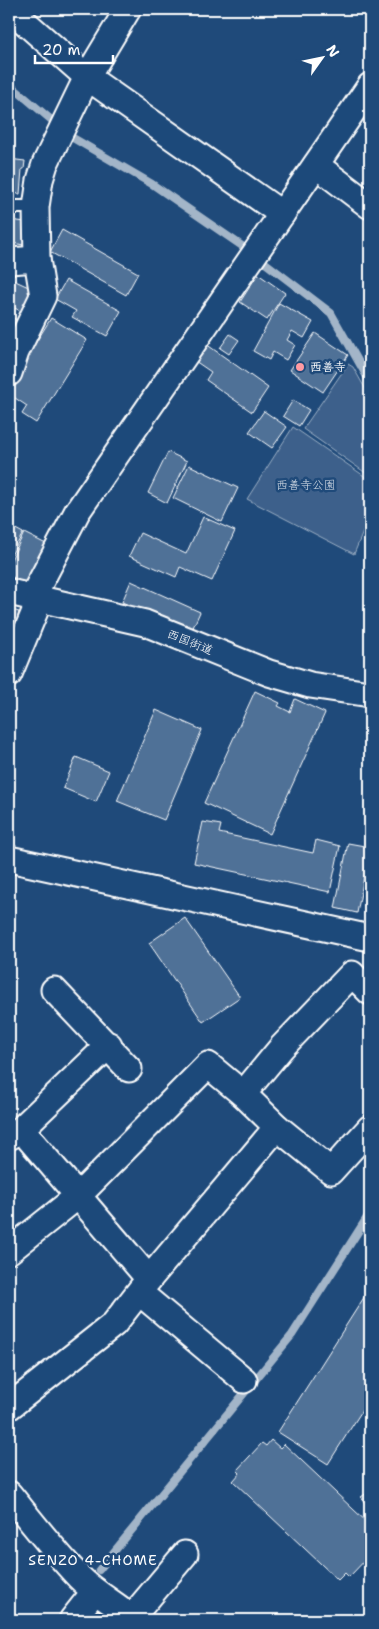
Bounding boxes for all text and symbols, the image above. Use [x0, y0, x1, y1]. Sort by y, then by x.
scale bar [35, 32, 112, 64]
north arrow [296, 32, 346, 82]
text: 20 m [42, 40, 81, 60]
text: N [322, 41, 343, 60]
place label: 西善寺 [310, 359, 346, 375]
marker: 西善寺 [294, 361, 306, 373]
park label: 西善寺公園 [276, 477, 336, 493]
street label: 西国街道 [165, 626, 215, 658]
district label: SENZO 4-CHOME [28, 1551, 158, 1569]

